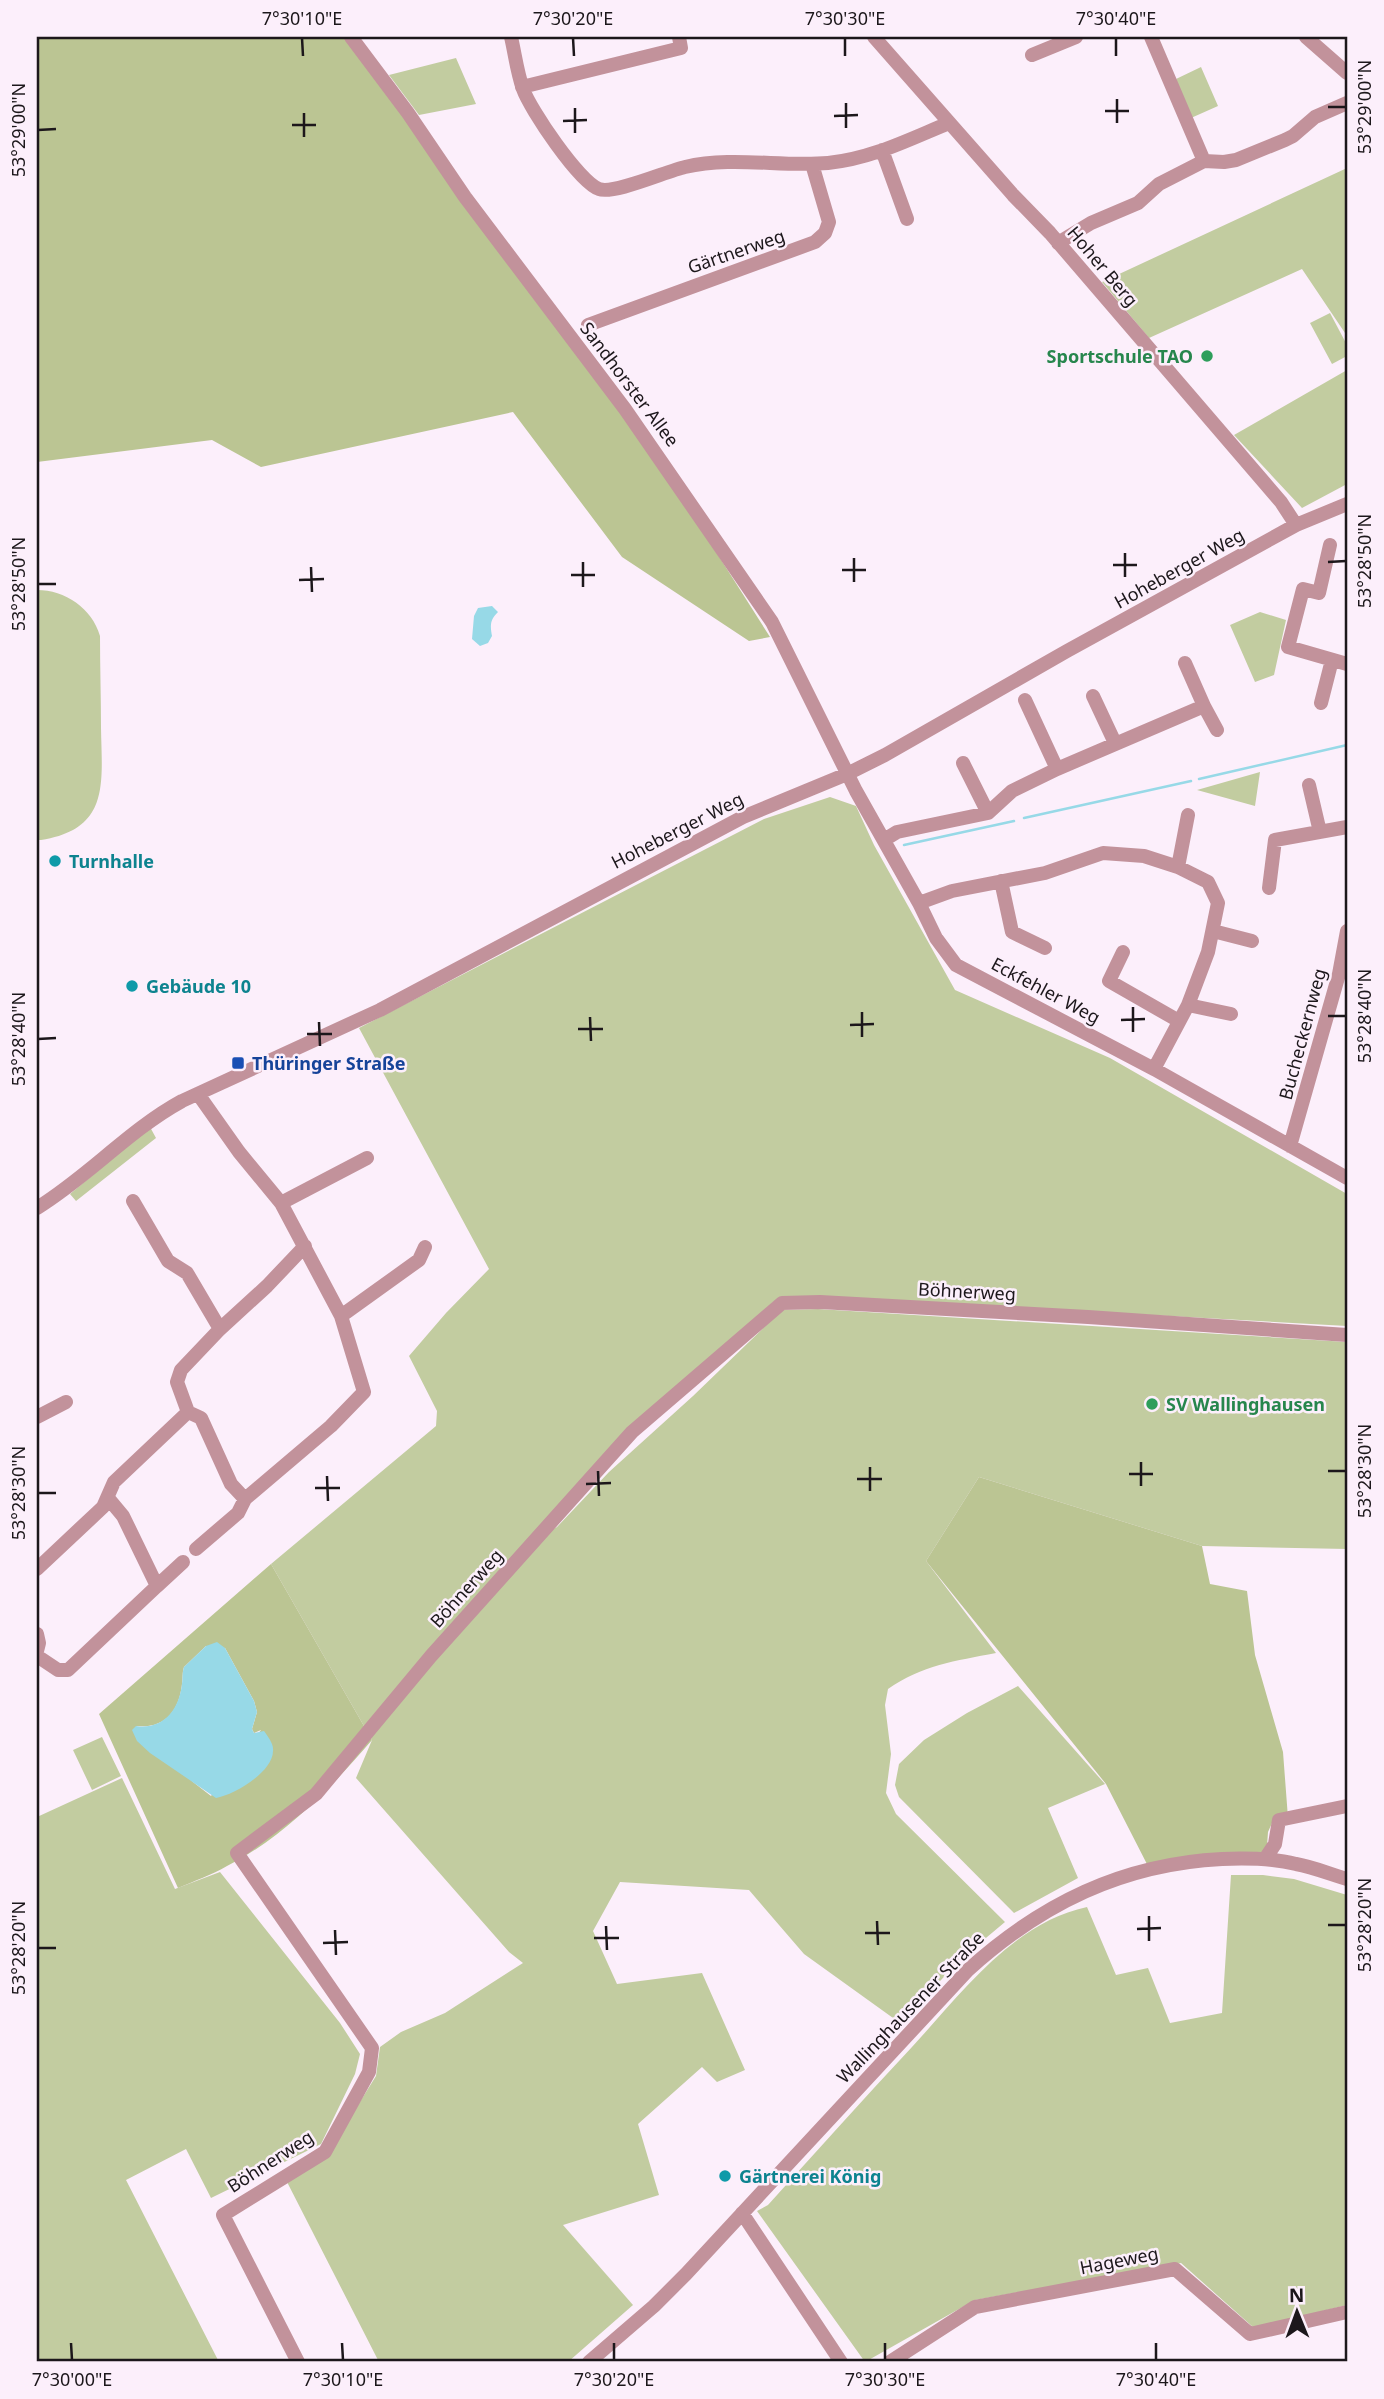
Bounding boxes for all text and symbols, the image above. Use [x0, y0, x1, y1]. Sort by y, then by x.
text: 7°30'10"E [262, 6, 342, 30]
text: 7°30'20"E [533, 6, 613, 30]
text: 7°30'30"E [805, 6, 885, 30]
text: 7°30'40"E [1076, 6, 1156, 30]
text: 53°29'00"N [1352, 60, 1376, 154]
text: 53°29'00"N [6, 83, 30, 177]
street label: Hoher Berg [1062, 221, 1144, 311]
street label: Gärtnerweg [684, 223, 788, 279]
street label: Sandhorster Allee [575, 317, 685, 451]
place label: Sportschule TAO [1047, 344, 1193, 368]
marker: Sportschule TAO [1199, 348, 1215, 364]
text: 53°28'50"N [1352, 514, 1376, 608]
street label: Hoheberger Weg [1110, 522, 1248, 614]
text: 53°28'50"N [6, 537, 30, 631]
street label: Hoheberger Weg [607, 786, 747, 874]
place label: Turnhalle [69, 849, 154, 873]
marker: Turnhalle [47, 853, 63, 869]
street label: Eckfehler Weg [987, 951, 1105, 1029]
street label: Bucheckernweg [1273, 966, 1331, 1102]
text: 53°28'40"N [1352, 969, 1376, 1063]
place label: Gebäude 10 [146, 974, 251, 998]
marker: Gebäude 10 [124, 978, 140, 994]
text: 53°28'40"N [6, 992, 30, 1086]
place label: Thüringer Straße [252, 1051, 405, 1075]
marker: Thüringer Straße [230, 1055, 246, 1071]
street label: Böhnerweg [918, 1276, 1016, 1306]
place label: SV Wallinghausen [1166, 1392, 1325, 1416]
marker: SV Wallinghausen [1144, 1396, 1160, 1412]
text: 53°28'30"N [1352, 1424, 1376, 1518]
text: 53°28'30"N [6, 1446, 30, 1540]
street label: Böhnerweg [424, 1544, 508, 1632]
text: 53°28'20"N [1352, 1878, 1376, 1972]
text: 53°28'20"N [6, 1901, 30, 1995]
street label: Wallinghausener Straße [831, 1926, 989, 2088]
street label: Böhnerweg [222, 2124, 318, 2198]
place label: Gärtnerei König [739, 2164, 881, 2188]
marker: Gärtnerei König [717, 2168, 733, 2184]
street label: Hageweg [1078, 2241, 1160, 2279]
north arrow [1262, 2276, 1332, 2346]
text: N [1289, 2282, 1305, 2308]
text: 7°30'00"E [32, 2367, 112, 2391]
text: 7°30'10"E [303, 2367, 383, 2391]
text: 7°30'20"E [574, 2367, 654, 2391]
text: 7°30'30"E [845, 2367, 925, 2391]
text: 7°30'40"E [1116, 2367, 1196, 2391]

